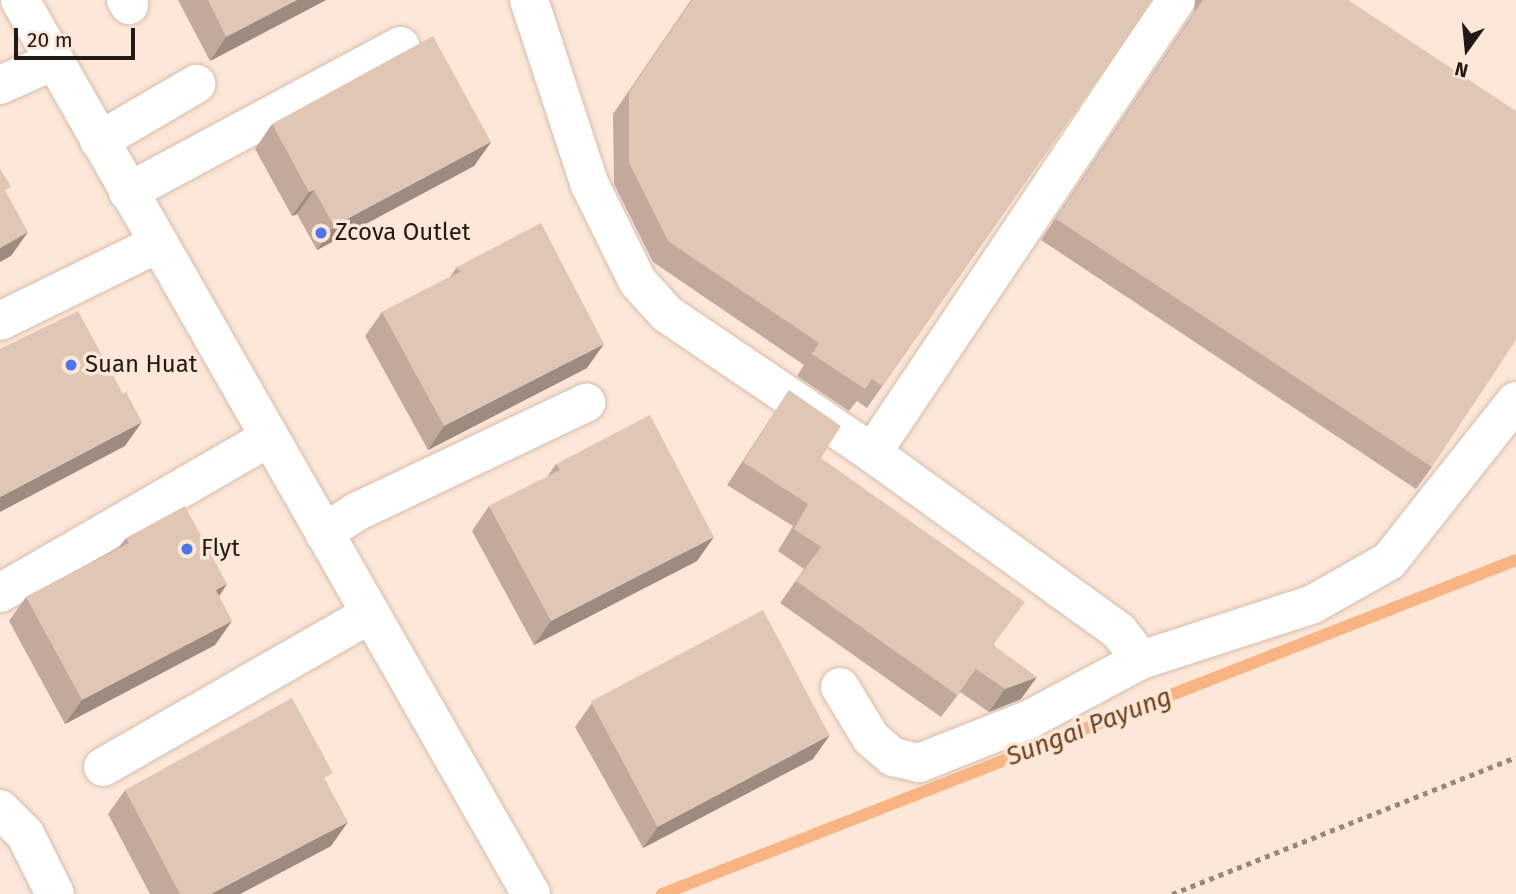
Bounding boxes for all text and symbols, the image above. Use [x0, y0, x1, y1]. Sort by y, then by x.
scale bar [18, 14, 138, 58]
north arrow [1432, 14, 1502, 84]
text: 20 m [27, 27, 73, 53]
text: N [1452, 57, 1471, 83]
place label: Zcova Outlet [335, 219, 470, 247]
marker: Zcova Outlet [313, 225, 329, 241]
place label: Suan Huat [85, 351, 198, 379]
marker: Suan Huat [63, 357, 79, 373]
place label: Flyt [201, 535, 240, 563]
marker: Flyt [179, 541, 195, 557]
water label: Sungai Payung [1002, 681, 1176, 773]

